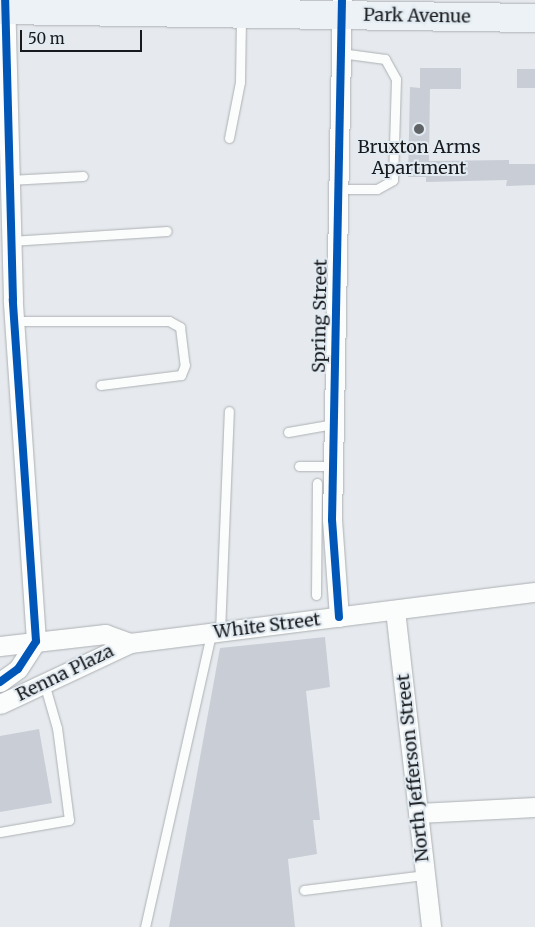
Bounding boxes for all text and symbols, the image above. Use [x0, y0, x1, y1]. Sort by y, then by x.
street label: Park Avenue [363, 4, 471, 28]
scale bar [22, 20, 145, 52]
text: 50 m [28, 29, 65, 48]
marker: Bruxton Arms Apartment [413, 123, 425, 135]
place label: Bruxton Arms Apartment [357, 137, 481, 180]
street label: Spring Street [308, 259, 332, 373]
street label: White Street [212, 609, 322, 643]
street label: Renna Plaza [13, 640, 117, 706]
street label: North Jefferson Street [392, 673, 434, 863]

